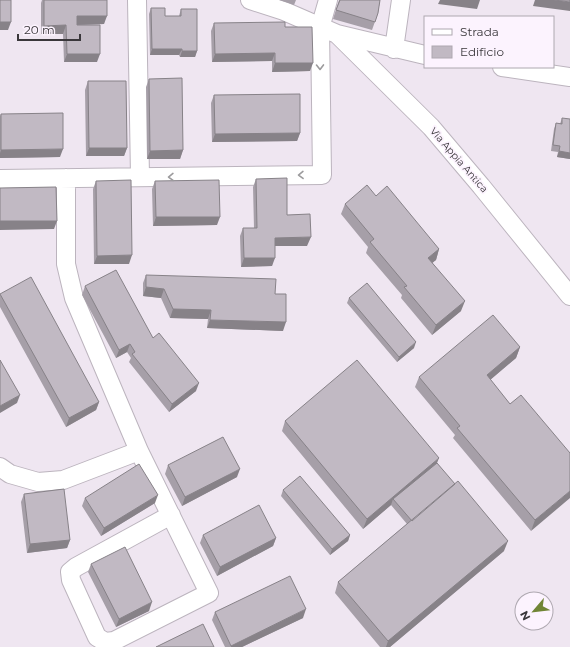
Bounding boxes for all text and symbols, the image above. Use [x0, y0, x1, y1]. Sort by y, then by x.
scale bar [18, 16, 80, 42]
legend [424, 16, 554, 68]
text: 20 m [24, 22, 55, 37]
text: Strada [460, 24, 499, 39]
text: Edificio [460, 44, 504, 59]
one-way arrow [316, 64, 325, 70]
street label: Via Appia Antica [427, 125, 491, 195]
one-way arrow [298, 171, 304, 179]
one-way arrow [168, 173, 174, 181]
north arrow [514, 591, 554, 631]
text: N [517, 608, 533, 623]

